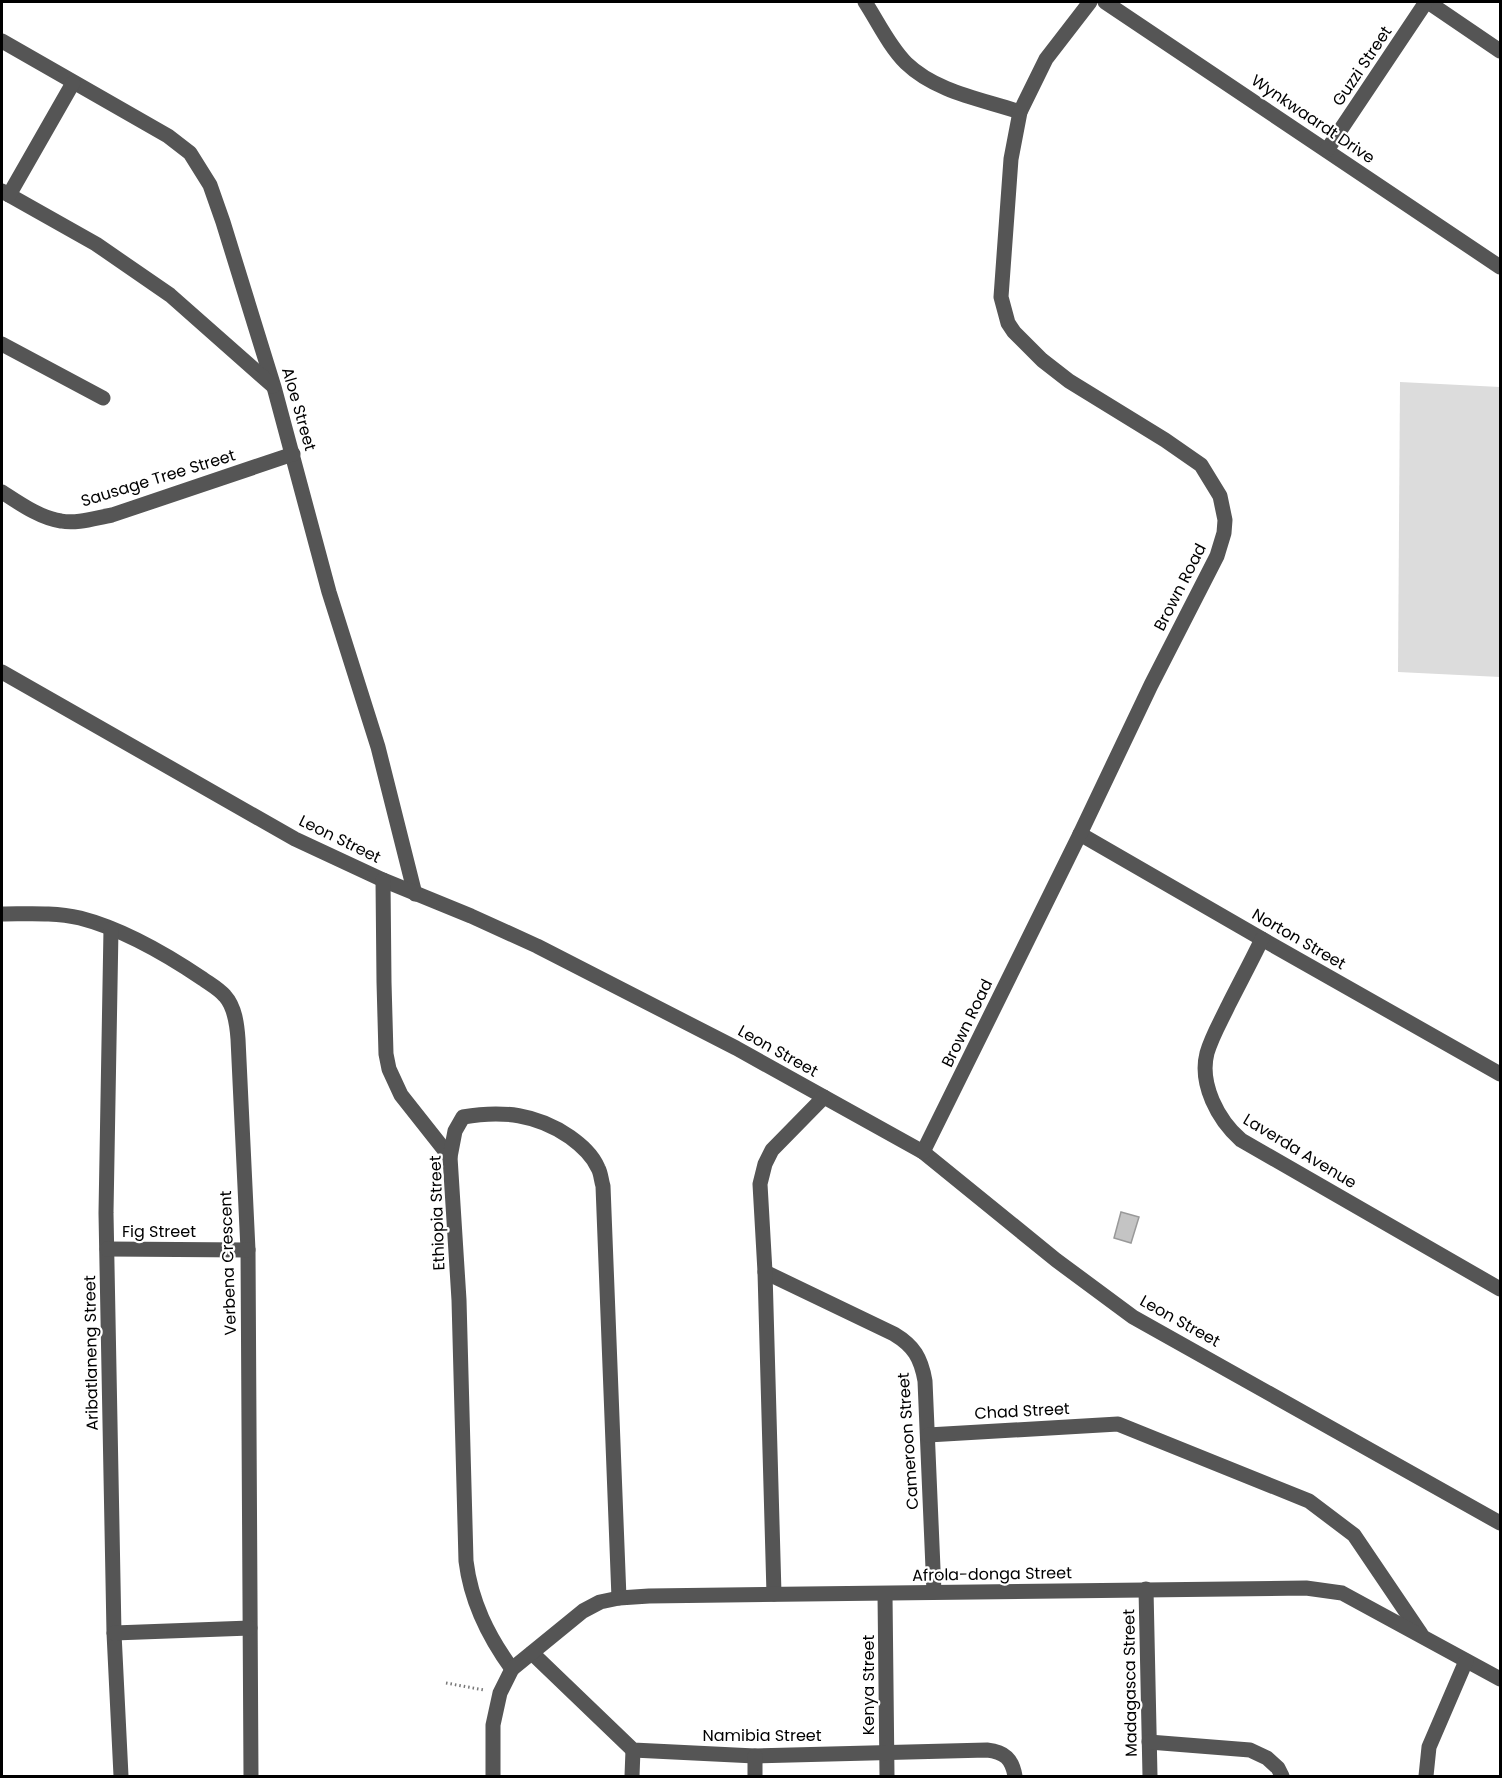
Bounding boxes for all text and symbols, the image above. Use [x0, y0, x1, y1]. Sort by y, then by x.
street label: Guzzi Street [1327, 21, 1397, 111]
street label: Wynkwaardt Drive [1247, 69, 1380, 169]
street label: Aloe Street [276, 364, 322, 454]
street label: Sausage Tree Street [78, 444, 238, 512]
street label: Brown Road [1148, 539, 1212, 635]
street label: Leon Street [295, 809, 385, 869]
street label: Norton Street [1248, 903, 1350, 975]
street label: Brown Road [936, 975, 998, 1071]
street label: Leon Street [734, 1020, 822, 1083]
street label: Laverda Avenue [1239, 1108, 1361, 1194]
street label: Ethiopia Street [423, 1155, 451, 1271]
street label: Verbena Crescent [214, 1190, 242, 1336]
street label: Fig Street [122, 1220, 196, 1243]
street label: Aribatlaneng Street [78, 1275, 104, 1431]
street label: Leon Street [1136, 1290, 1224, 1353]
street label: Cameroon Street [892, 1372, 924, 1510]
street label: Chad Street [974, 1397, 1070, 1425]
street label: Afrola-donga Street [912, 1561, 1072, 1587]
street label: Madagasca Street [1117, 1609, 1143, 1757]
street label: Kenya Street [857, 1634, 880, 1735]
street label: Namibia Street [702, 1724, 822, 1747]

